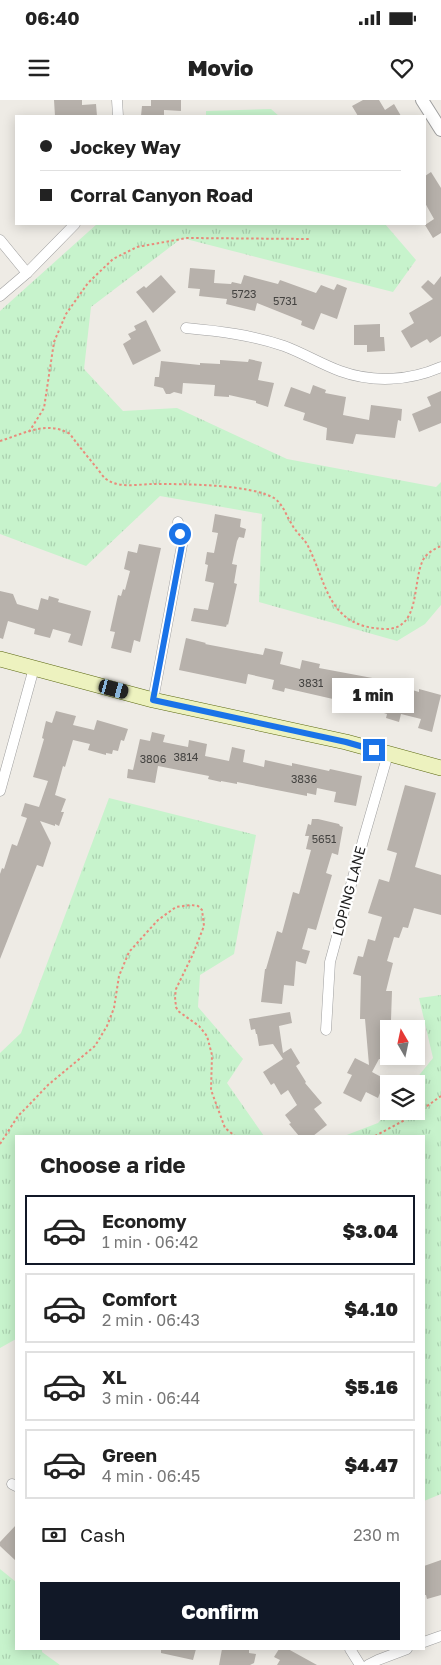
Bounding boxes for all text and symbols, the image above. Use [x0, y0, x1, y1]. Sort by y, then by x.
text: 06:40 [25, 6, 80, 29]
icon: menu [25, 54, 53, 82]
text: Movio [188, 54, 253, 81]
icon: heart [388, 54, 416, 82]
text: Jockey Way [70, 135, 181, 158]
text: Corral Canyon Road [70, 183, 253, 206]
house number: 5723 [231, 287, 257, 300]
house number: 5731 [273, 294, 297, 307]
route start [169, 523, 191, 545]
house number: 3831 [299, 676, 323, 689]
car [97, 678, 130, 700]
callout: 1 min [333, 678, 415, 712]
text: 1 min [353, 685, 393, 705]
route end [363, 739, 385, 761]
house number: 3814 [173, 750, 199, 763]
house number: 3806 [140, 752, 167, 765]
house number: 3836 [291, 772, 317, 785]
house number: 5651 [312, 832, 336, 845]
street label: LOPING LANE [328, 844, 369, 938]
north arrow [380, 1020, 425, 1065]
map controls [380, 1020, 425, 1120]
button: layers [380, 1075, 425, 1120]
text: Choose a ride [40, 1151, 186, 1178]
icon: car [42, 1208, 87, 1253]
text: Economy [102, 1209, 187, 1232]
text: $3.04 [342, 1219, 398, 1242]
text: 1 min · 06:42 [102, 1232, 198, 1252]
icon: car [42, 1286, 87, 1331]
text: Comfort [102, 1287, 177, 1310]
text: $4.10 [344, 1297, 398, 1320]
text: 2 min · 06:43 [102, 1310, 200, 1330]
icon: car [42, 1364, 87, 1409]
text: XL [102, 1365, 127, 1388]
text: $5.16 [345, 1375, 398, 1398]
text: 3 min · 06:44 [102, 1388, 200, 1408]
icon: car [42, 1442, 87, 1487]
text: Green [102, 1443, 157, 1466]
text: $4.47 [344, 1453, 398, 1476]
text: 4 min · 06:45 [102, 1466, 200, 1486]
icon: cash [40, 1521, 68, 1549]
text: Cash [80, 1523, 125, 1546]
text: 230 m [353, 1525, 400, 1545]
button: Confirm [40, 1582, 400, 1640]

